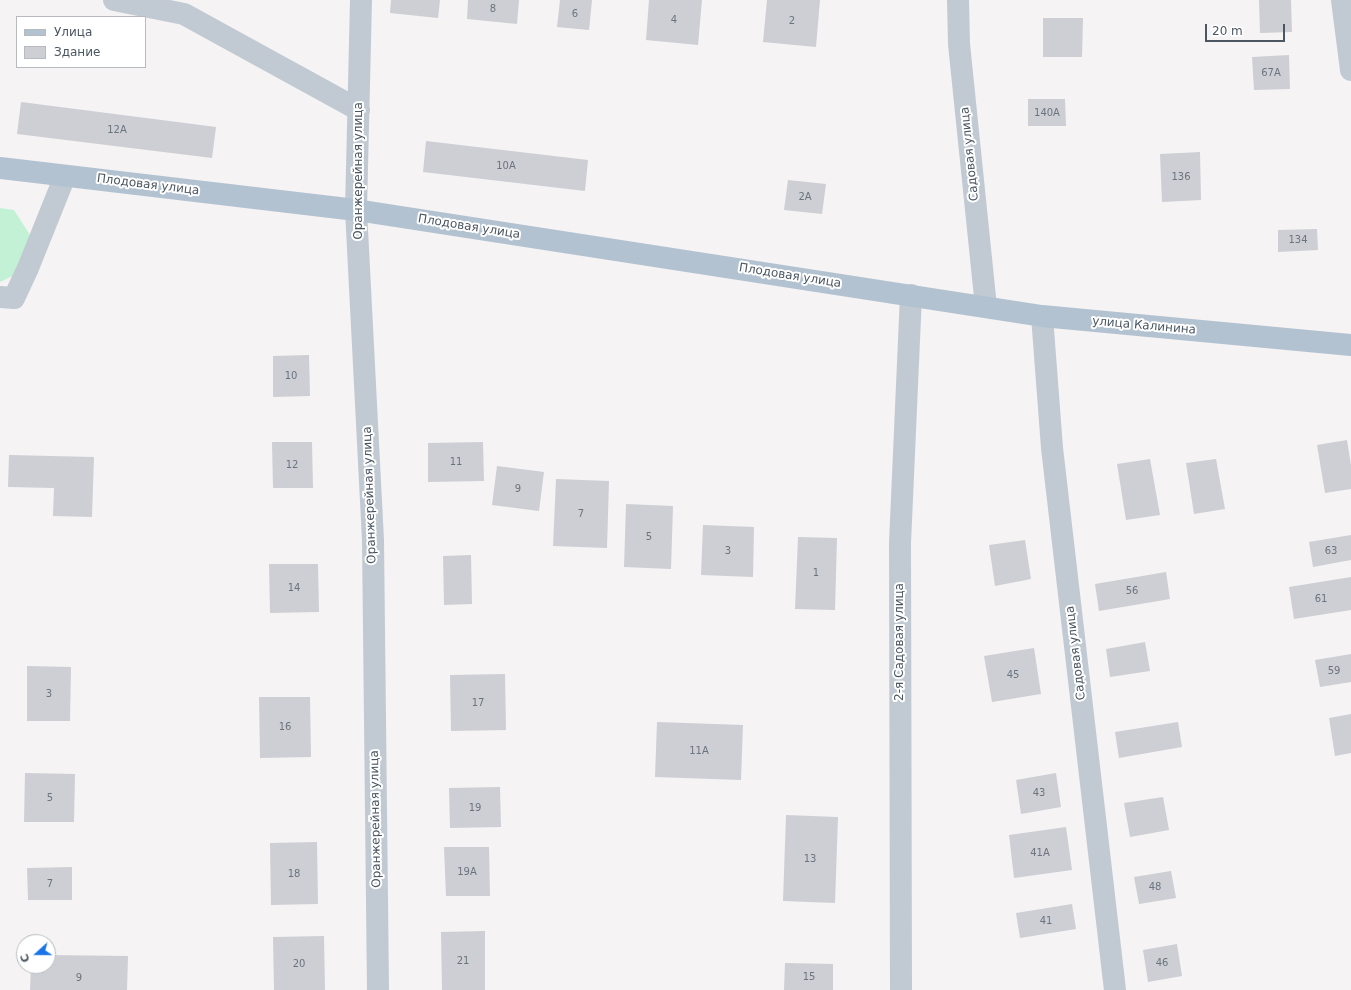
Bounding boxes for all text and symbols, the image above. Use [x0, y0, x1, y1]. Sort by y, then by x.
house number: 8 [490, 3, 496, 15]
house number: 6 [572, 8, 578, 20]
house number: 4 [671, 14, 677, 26]
house number: 2 [789, 15, 795, 27]
legend [16, 16, 146, 68]
scale bar [1207, 16, 1287, 42]
text: 20 m [1212, 24, 1243, 38]
text: Улица [54, 25, 92, 39]
text: Здание [54, 45, 100, 59]
house number: 67А [1261, 67, 1281, 79]
street label: Оранжерейная улица [352, 102, 366, 240]
street label: Садовая улица [958, 106, 982, 202]
house number: 140А [1034, 107, 1060, 119]
house number: 12А [107, 124, 127, 136]
house number: 10А [496, 160, 516, 172]
house number: 136 [1171, 171, 1191, 183]
street label: Плодовая улица [96, 172, 200, 198]
house number: 2А [798, 191, 812, 203]
street label: Плодовая улица [417, 212, 521, 242]
house number: 134 [1288, 234, 1308, 246]
street label: Плодовая улица [738, 261, 842, 291]
street label: улица Калинина [1092, 314, 1196, 338]
house number: 10 [285, 370, 297, 382]
street label: Оранжерейная улица [360, 426, 380, 564]
house number: 11 [450, 456, 462, 468]
house number: 12 [286, 459, 298, 471]
house number: 9 [515, 483, 521, 495]
house number: 7 [578, 508, 584, 520]
house number: 5 [646, 531, 652, 543]
house number: 3 [725, 545, 731, 557]
house number: 63 [1325, 545, 1337, 557]
house number: 1 [813, 567, 819, 579]
house number: 14 [288, 582, 300, 594]
street label: 2-я Садовая улица [893, 583, 907, 701]
house number: 56 [1126, 585, 1138, 597]
house number: 61 [1315, 593, 1327, 605]
street label: Садовая улица [1063, 605, 1089, 701]
house number: 59 [1328, 665, 1340, 677]
house number: 45 [1007, 669, 1019, 681]
house number: 3 [46, 688, 52, 700]
house number: 17 [472, 697, 484, 709]
house number: 16 [279, 721, 291, 733]
house number: 11А [689, 745, 709, 757]
street label: Оранжерейная улица [368, 750, 384, 888]
house number: 43 [1033, 787, 1045, 799]
house number: 5 [47, 792, 53, 804]
house number: 19 [469, 802, 481, 814]
house number: 41А [1030, 847, 1050, 859]
house number: 13 [804, 853, 816, 865]
house number: 19А [457, 866, 477, 878]
house number: 18 [288, 868, 300, 880]
house number: 7 [47, 878, 53, 890]
house number: 48 [1149, 881, 1161, 893]
house number: 41 [1040, 915, 1052, 927]
north arrow [16, 934, 56, 974]
text: С [18, 952, 33, 964]
house number: 21 [457, 955, 469, 967]
house number: 46 [1156, 957, 1168, 969]
house number: 20 [293, 958, 305, 970]
house number: 15 [803, 971, 815, 983]
house number: 9 [76, 972, 82, 984]

